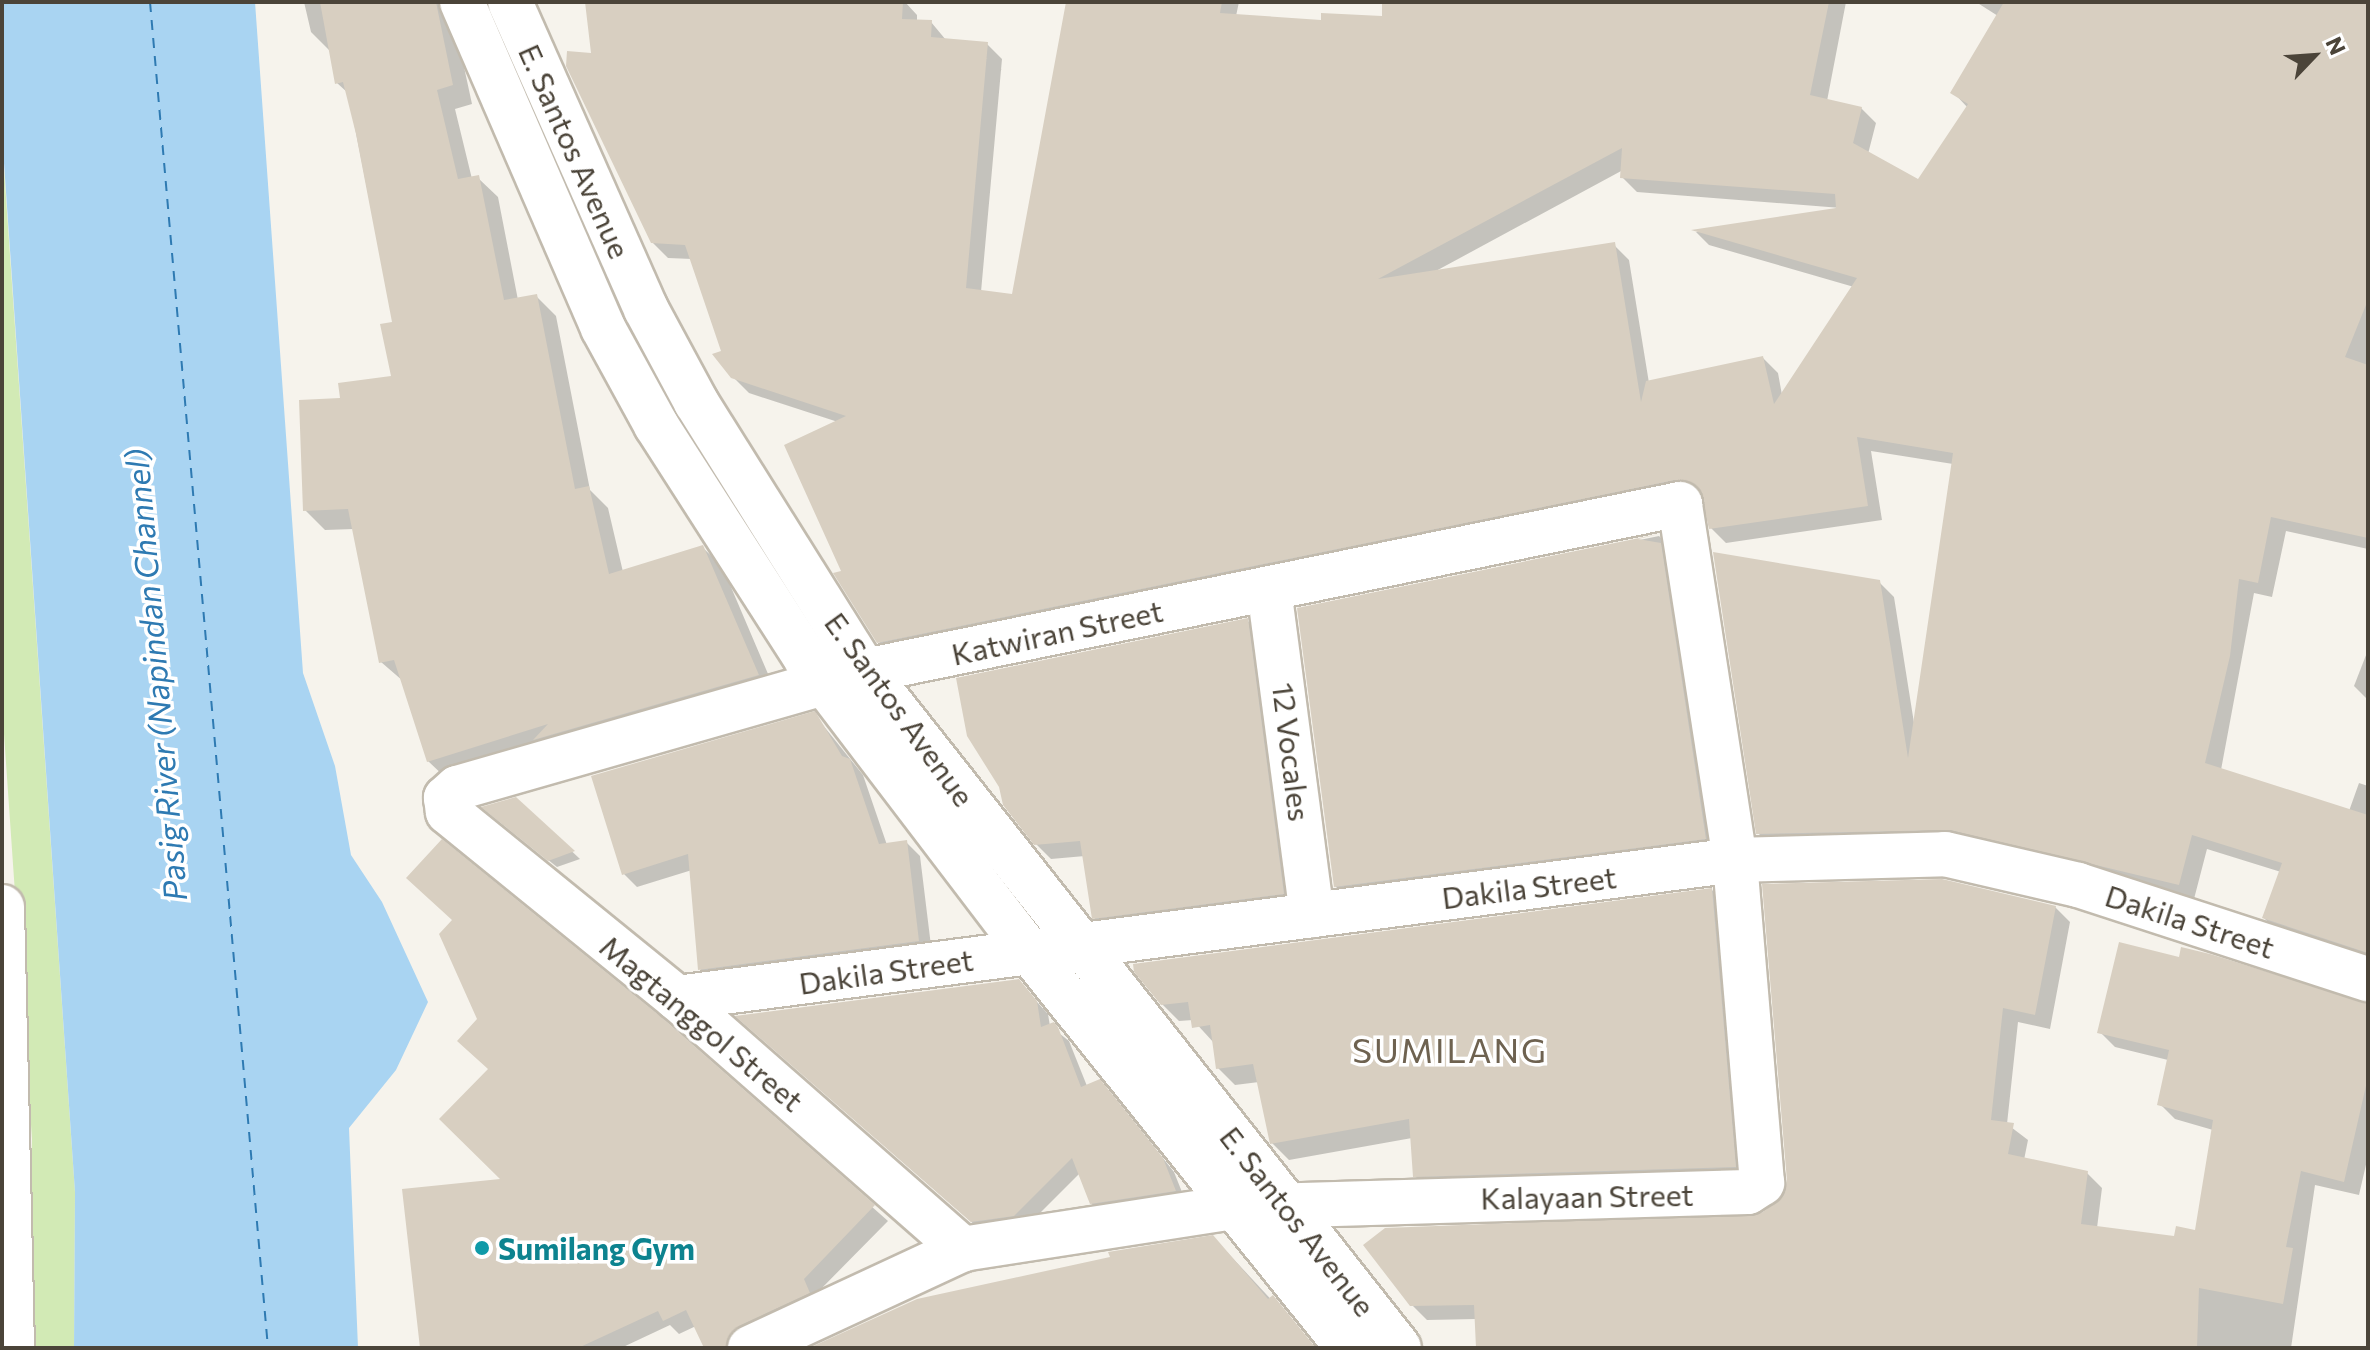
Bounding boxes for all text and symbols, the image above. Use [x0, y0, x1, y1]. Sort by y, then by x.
north arrow [2274, 16, 2354, 96]
text: N [2320, 32, 2352, 59]
street label: E. Santos Avenue [512, 39, 638, 263]
water label: Pasig River (Napindan Channel) [116, 447, 194, 903]
street label: Katwiran Street [948, 592, 1166, 672]
street label: E. Santos Avenue [818, 605, 982, 813]
street label: 12 Vocales [1266, 681, 1318, 823]
street label: Dakila Street [1440, 858, 1618, 916]
street label: Dakila Street [2101, 877, 2279, 965]
street label: Magtanggol Street [593, 928, 811, 1118]
street label: Dakila Street [797, 941, 975, 1001]
district label: SUMILANG [1352, 1030, 1548, 1070]
street label: E. Santos Avenue [1213, 1119, 1383, 1323]
street label: Kalayaan Street [1480, 1176, 1694, 1216]
place label: Sumilang Gym [498, 1230, 695, 1266]
marker: Sumilang Gym [473, 1239, 491, 1257]

